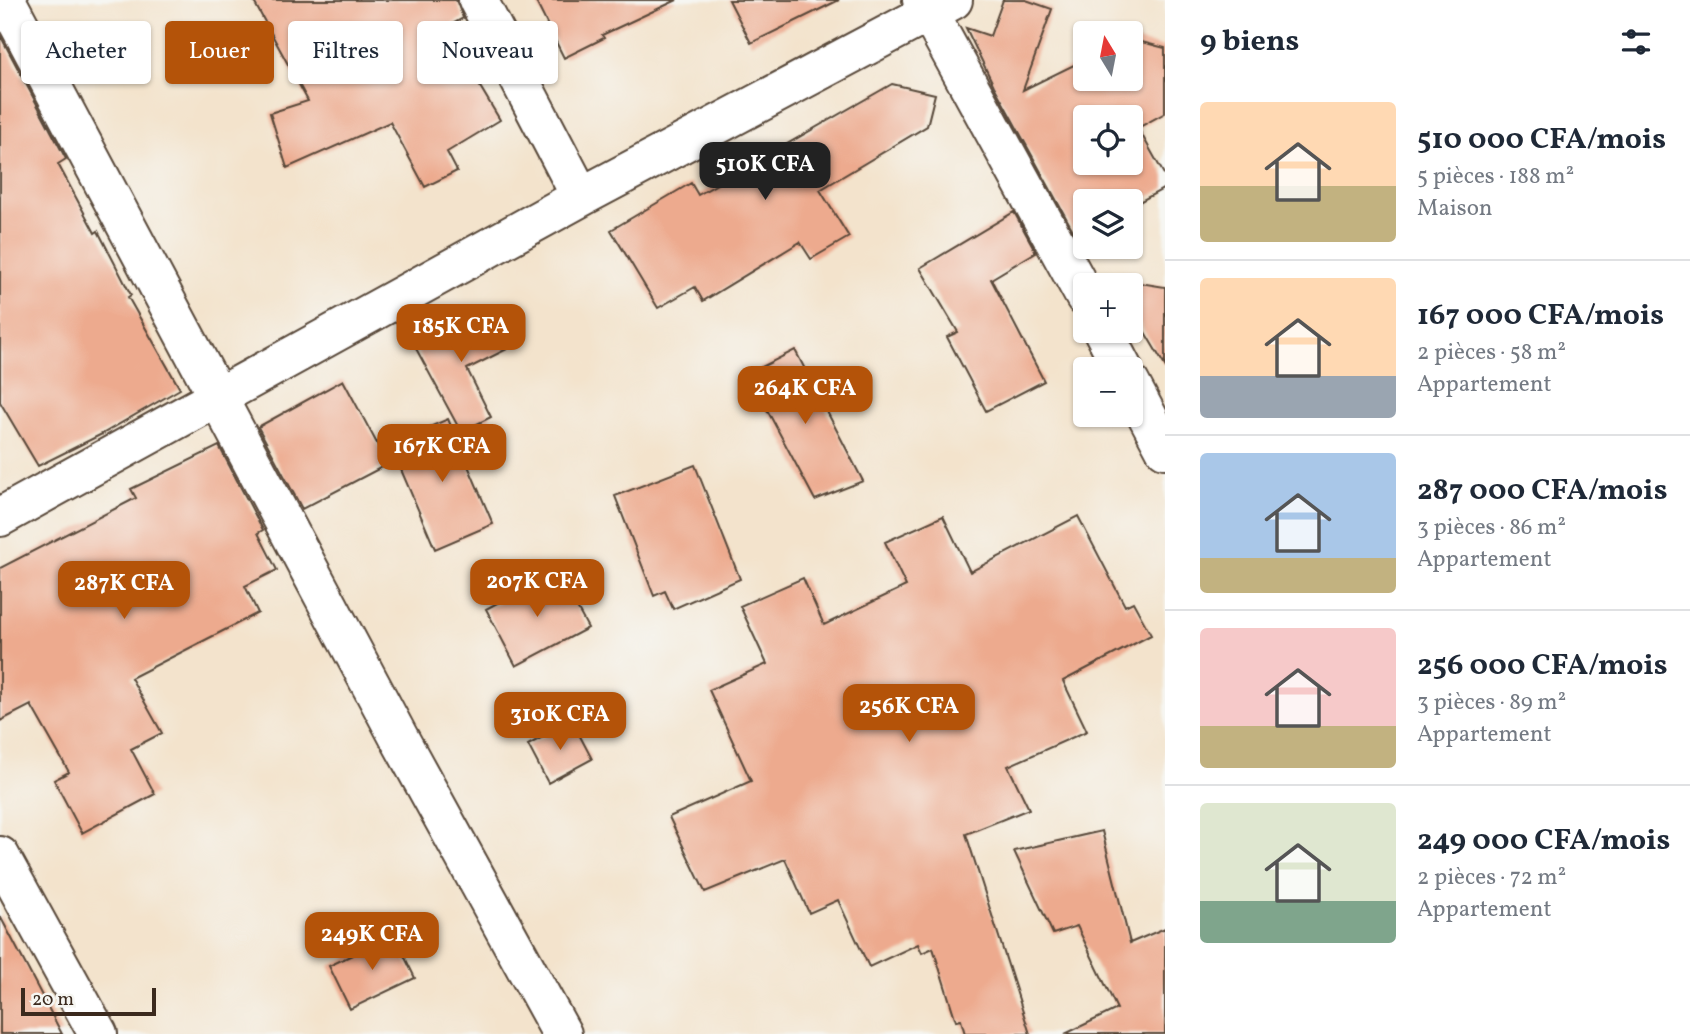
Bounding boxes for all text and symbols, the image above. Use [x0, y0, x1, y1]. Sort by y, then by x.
chip: Acheter [21, 21, 151, 84]
chip: Louer [165, 21, 274, 84]
chip: Filtres [288, 21, 403, 84]
chip: Nouveau [417, 21, 558, 84]
north arrow [1073, 21, 1143, 91]
map controls [1073, 21, 1143, 427]
text: 9 biens [1200, 21, 1299, 63]
icon: filters [1617, 23, 1655, 61]
button: locate [1073, 105, 1143, 175]
text: 510 000 CFA/mois [1417, 119, 1666, 161]
icon: home [1256, 130, 1340, 214]
pin: 510K CFA [693, 142, 837, 202]
text: 510K CFA [715, 149, 815, 181]
text: 5 pièces · 188 m² [1417, 161, 1574, 193]
button: layers [1073, 189, 1143, 259]
text: Maison [1417, 193, 1493, 225]
button: + [1073, 273, 1143, 343]
text: 167 000 CFA/mois [1417, 295, 1664, 337]
pin: 185K CFA [389, 304, 533, 364]
icon: home [1256, 306, 1340, 390]
text: 185K CFA [413, 311, 509, 343]
text: 2 pièces · 58 m² [1417, 337, 1566, 369]
button: − [1073, 357, 1143, 427]
pin: 264K CFA [733, 366, 877, 426]
text: Appartement [1417, 369, 1552, 401]
text: 264K CFA [754, 373, 856, 405]
pin: 167K CFA [370, 424, 514, 484]
text: 167K CFA [393, 431, 491, 463]
text: 287 000 CFA/mois [1417, 470, 1668, 512]
icon: home [1256, 481, 1340, 565]
text: 3 pièces · 86 m² [1417, 512, 1566, 544]
text: Appartement [1417, 544, 1552, 576]
pin: 207K CFA [465, 560, 609, 619]
pin: 287K CFA [52, 562, 196, 621]
text: 207K CFA [486, 566, 588, 598]
text: 287K CFA [74, 568, 174, 600]
text: 256 000 CFA/mois [1417, 645, 1668, 687]
icon: home [1256, 656, 1340, 740]
pin: 256K CFA [837, 684, 981, 744]
text: 3 pièces · 89 m² [1417, 687, 1566, 719]
text: 256K CFA [859, 691, 959, 723]
pin: 310K CFA [488, 692, 632, 752]
text: 310K CFA [510, 699, 610, 731]
text: Appartement [1417, 719, 1552, 751]
text: 249 000 CFA/mois [1417, 820, 1670, 862]
icon: home [1256, 831, 1340, 915]
text: 2 pièces · 72 m² [1417, 862, 1566, 894]
text: Appartement [1417, 894, 1552, 926]
pin: 249K CFA [300, 912, 444, 972]
text: 249K CFA [321, 919, 423, 951]
scale bar [21, 985, 156, 1017]
text: 20 m [32, 987, 74, 1013]

